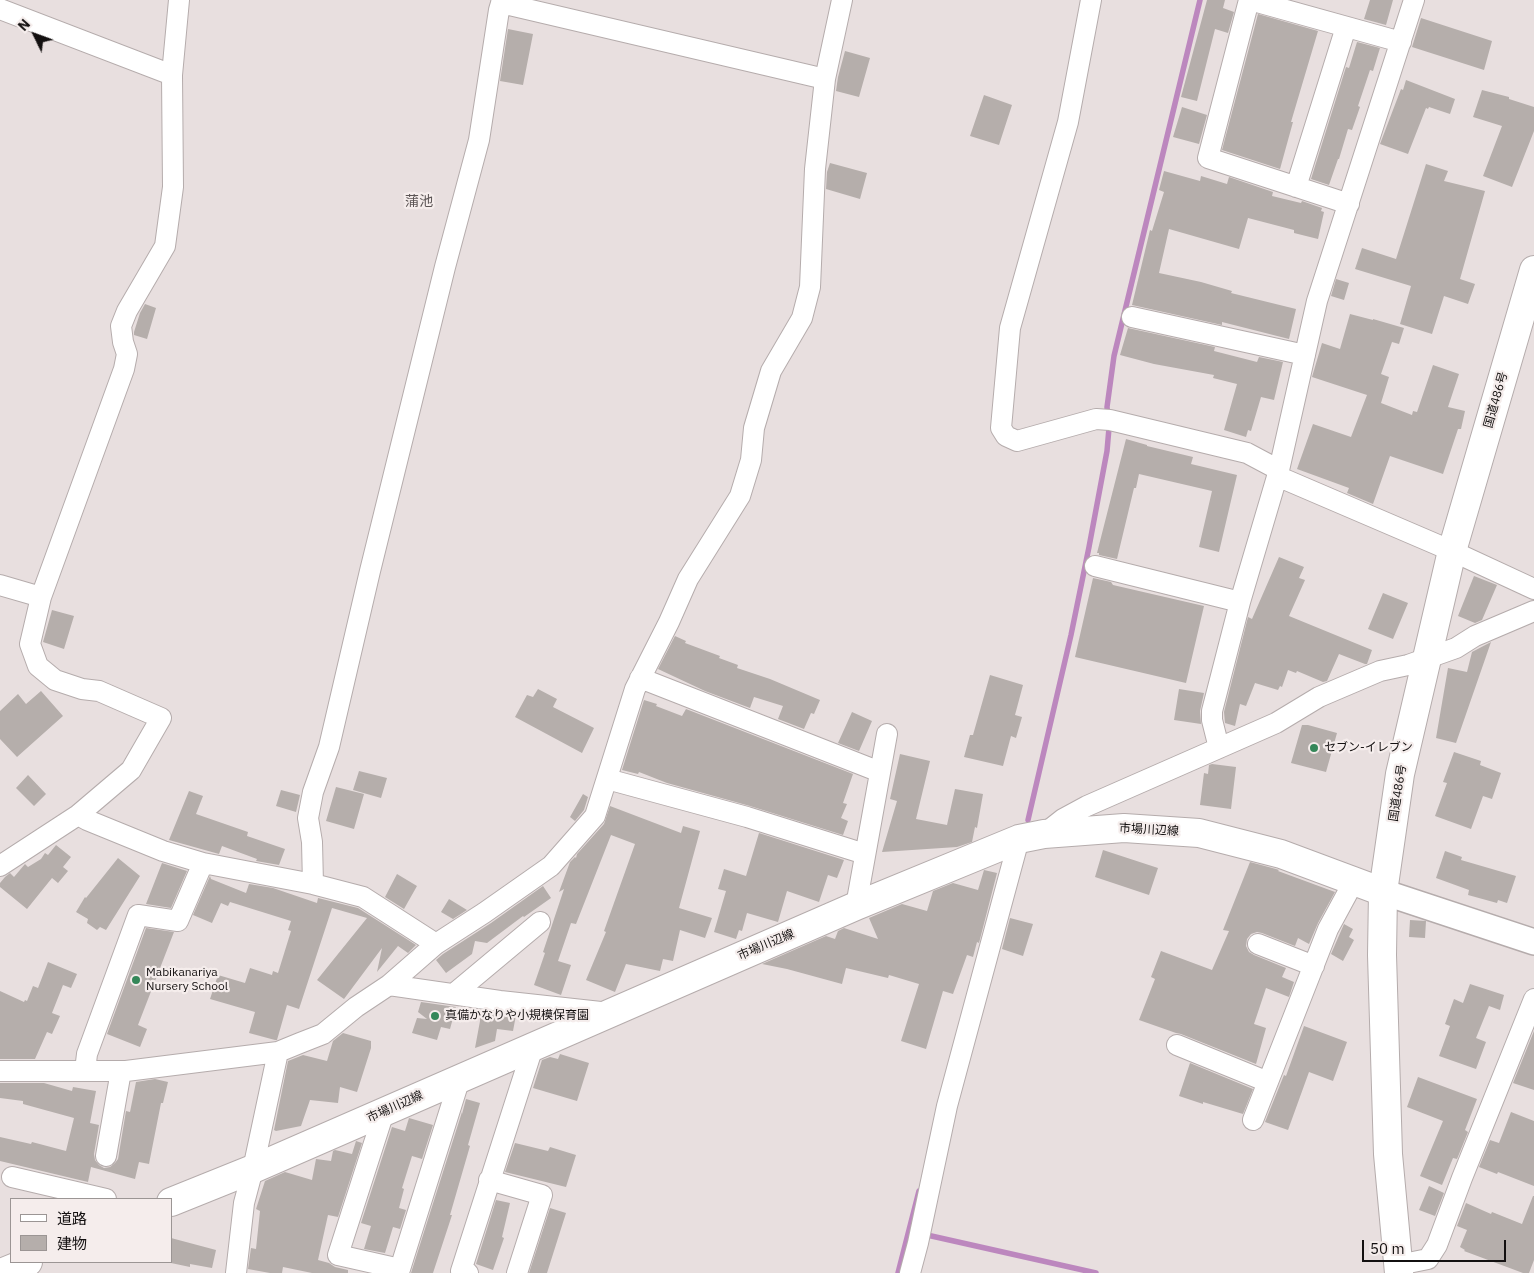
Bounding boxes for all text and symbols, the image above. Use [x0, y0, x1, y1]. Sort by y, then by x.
north arrow [10, 10, 60, 60]
text: N [14, 15, 34, 35]
district label: 蒲池 [405, 194, 433, 210]
street label: 国道486号 [1481, 370, 1511, 430]
place label: セブン-イレブン [1324, 741, 1413, 755]
marker: セブン-イレブン [1308, 742, 1320, 754]
street label: 国道486号 [1386, 763, 1410, 823]
street label: 市場川辺線 [1119, 821, 1179, 839]
street label: 市場川辺線 [736, 927, 796, 963]
place label: Mabikanariya Nursery School [146, 966, 228, 994]
marker: Mabikanariya Nursery School [130, 974, 142, 986]
place label: 真備かなりや小規模保育園 [445, 1009, 589, 1023]
marker: 真備かなりや小規模保育園 [429, 1010, 441, 1022]
street label: 市場川辺線 [365, 1088, 425, 1126]
legend [10, 1198, 172, 1263]
text: 道路 [57, 1209, 87, 1228]
scale bar [1364, 1230, 1508, 1262]
text: 建物 [57, 1234, 87, 1253]
text: 50 m [1370, 1239, 1405, 1258]

